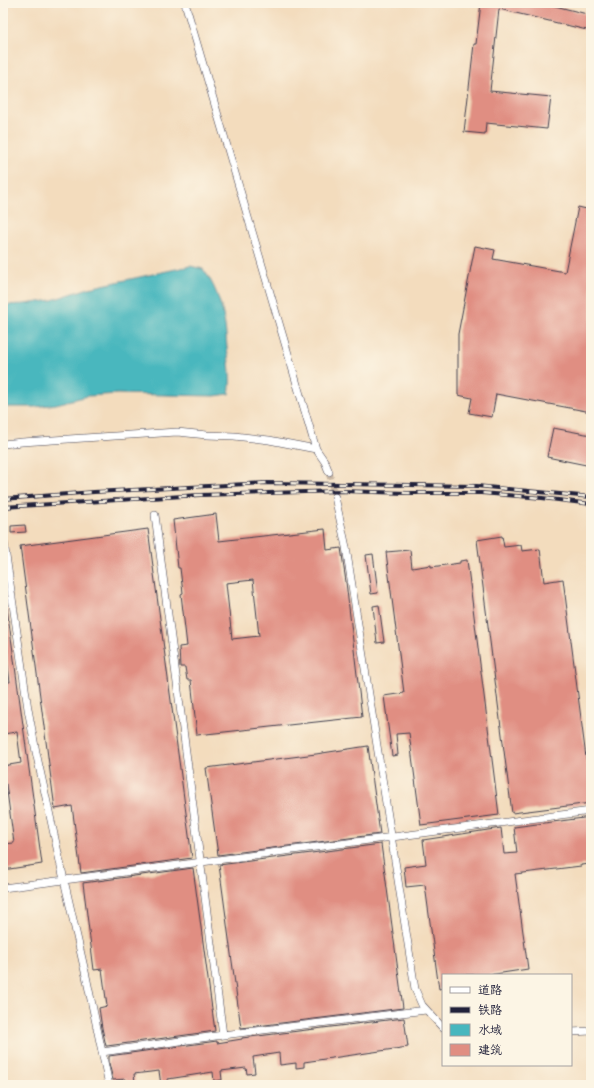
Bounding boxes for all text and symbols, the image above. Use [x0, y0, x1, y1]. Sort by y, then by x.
legend [442, 974, 572, 1066]
text: 道路 [478, 981, 502, 1000]
text: 铁路 [478, 1001, 502, 1020]
text: 水域 [478, 1021, 502, 1040]
text: 建筑 [478, 1041, 502, 1060]

